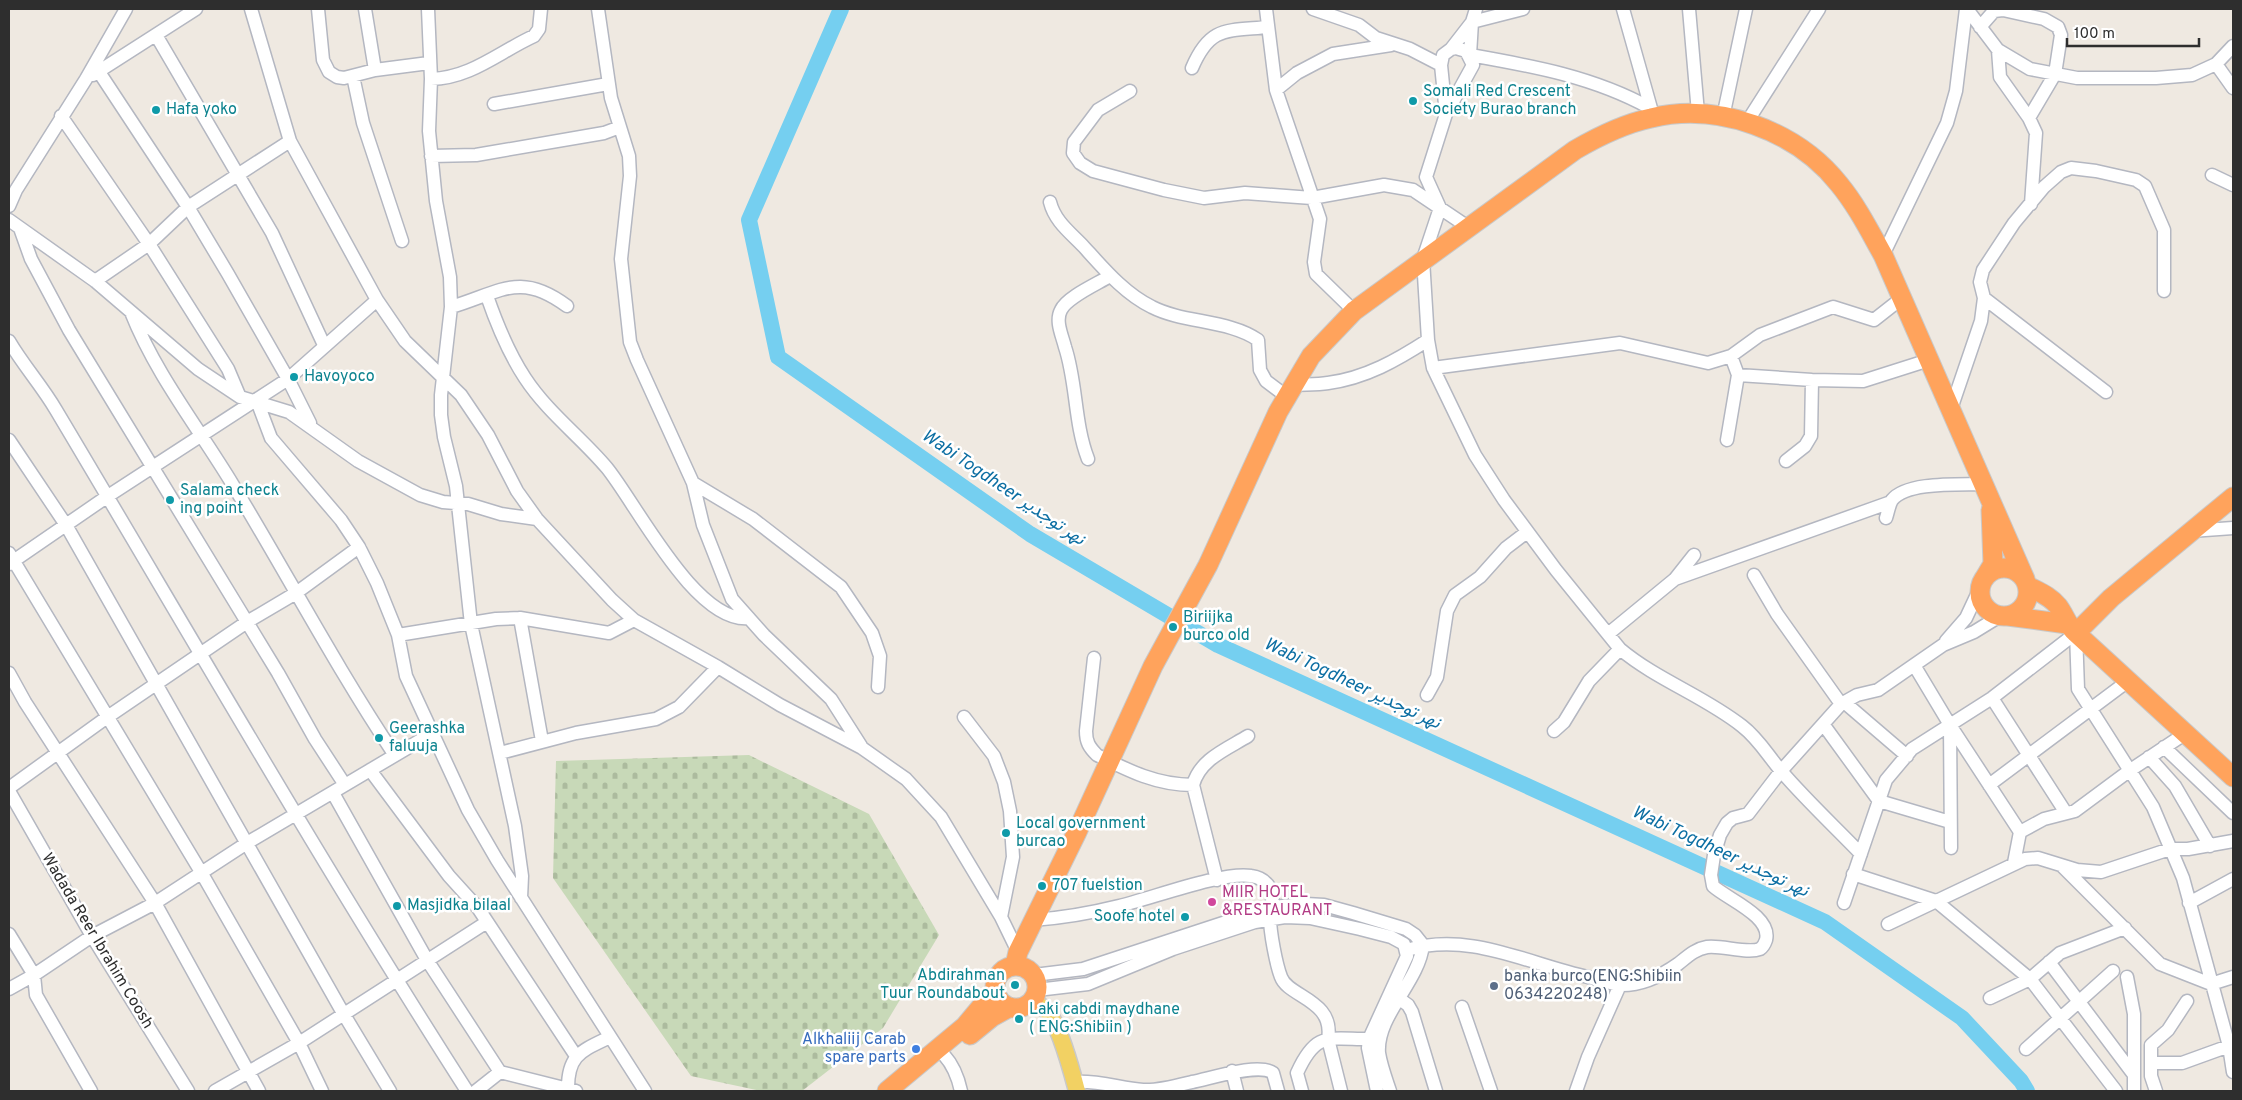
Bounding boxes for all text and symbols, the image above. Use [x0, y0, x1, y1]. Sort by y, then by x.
scale bar [2067, 15, 2200, 47]
text: 100 m [2074, 25, 2115, 44]
place label: Somali Red Crescent Society Burao branch [1423, 82, 1577, 120]
marker: Somali Red Crescent Society Burao branch [1407, 95, 1419, 107]
place label: Hafa yoko [166, 100, 237, 120]
marker: Hafa yoko [150, 104, 162, 116]
place label: Havoyoco [304, 367, 375, 387]
marker: Havoyoco [288, 371, 300, 383]
water label: Wabi Togdheer نهر توجدير [917, 425, 1090, 552]
place label: Salama check ing point [180, 481, 279, 519]
marker: Salama check ing point [164, 494, 176, 506]
place label: Biriijka burco old [1183, 608, 1250, 646]
marker: Biriijka burco old [1167, 621, 1179, 633]
water label: Wabi Togdheer نهر توجدير [1260, 633, 1445, 735]
place label: Geerashka faluuja [389, 719, 465, 757]
marker: Geerashka faluuja [373, 732, 385, 744]
water label: Wabi Togdheer نهر توجدير [1628, 801, 1813, 903]
place label: Local government burcao [1016, 814, 1146, 852]
marker: Local government burcao [1000, 827, 1012, 839]
street label: Wadada Reer Ibrahim Coosh [37, 850, 157, 1032]
place label: 707 fuelstion [1052, 876, 1143, 896]
marker: 707 fuelstion [1036, 880, 1048, 892]
place label: MIIR HOTEL &RESTAURANT [1222, 883, 1332, 921]
place label: Masjidka bilaal [407, 896, 511, 916]
marker: MIIR HOTEL &RESTAURANT [1206, 896, 1218, 908]
marker: Masjidka bilaal [391, 900, 403, 912]
place label: Soofe hotel [1094, 907, 1175, 927]
marker: Soofe hotel [1179, 911, 1191, 923]
place label: Abdirahman Tuur Roundabout [880, 966, 1005, 1004]
place label: banka burco(ENG:Shibiin 0634220248) [1504, 967, 1682, 1005]
marker: Abdirahman Tuur Roundabout [1009, 979, 1021, 991]
marker: banka burco(ENG:Shibiin 0634220248) [1488, 980, 1500, 992]
place label: Laki cabdi maydhane ( ENG:Shibiin ) [1029, 1000, 1180, 1038]
marker: Laki cabdi maydhane ( ENG:Shibiin ) [1013, 1013, 1025, 1025]
place label: Alkhaliij Carab spare parts [802, 1030, 906, 1068]
marker: Alkhaliij Carab spare parts [910, 1043, 922, 1055]

